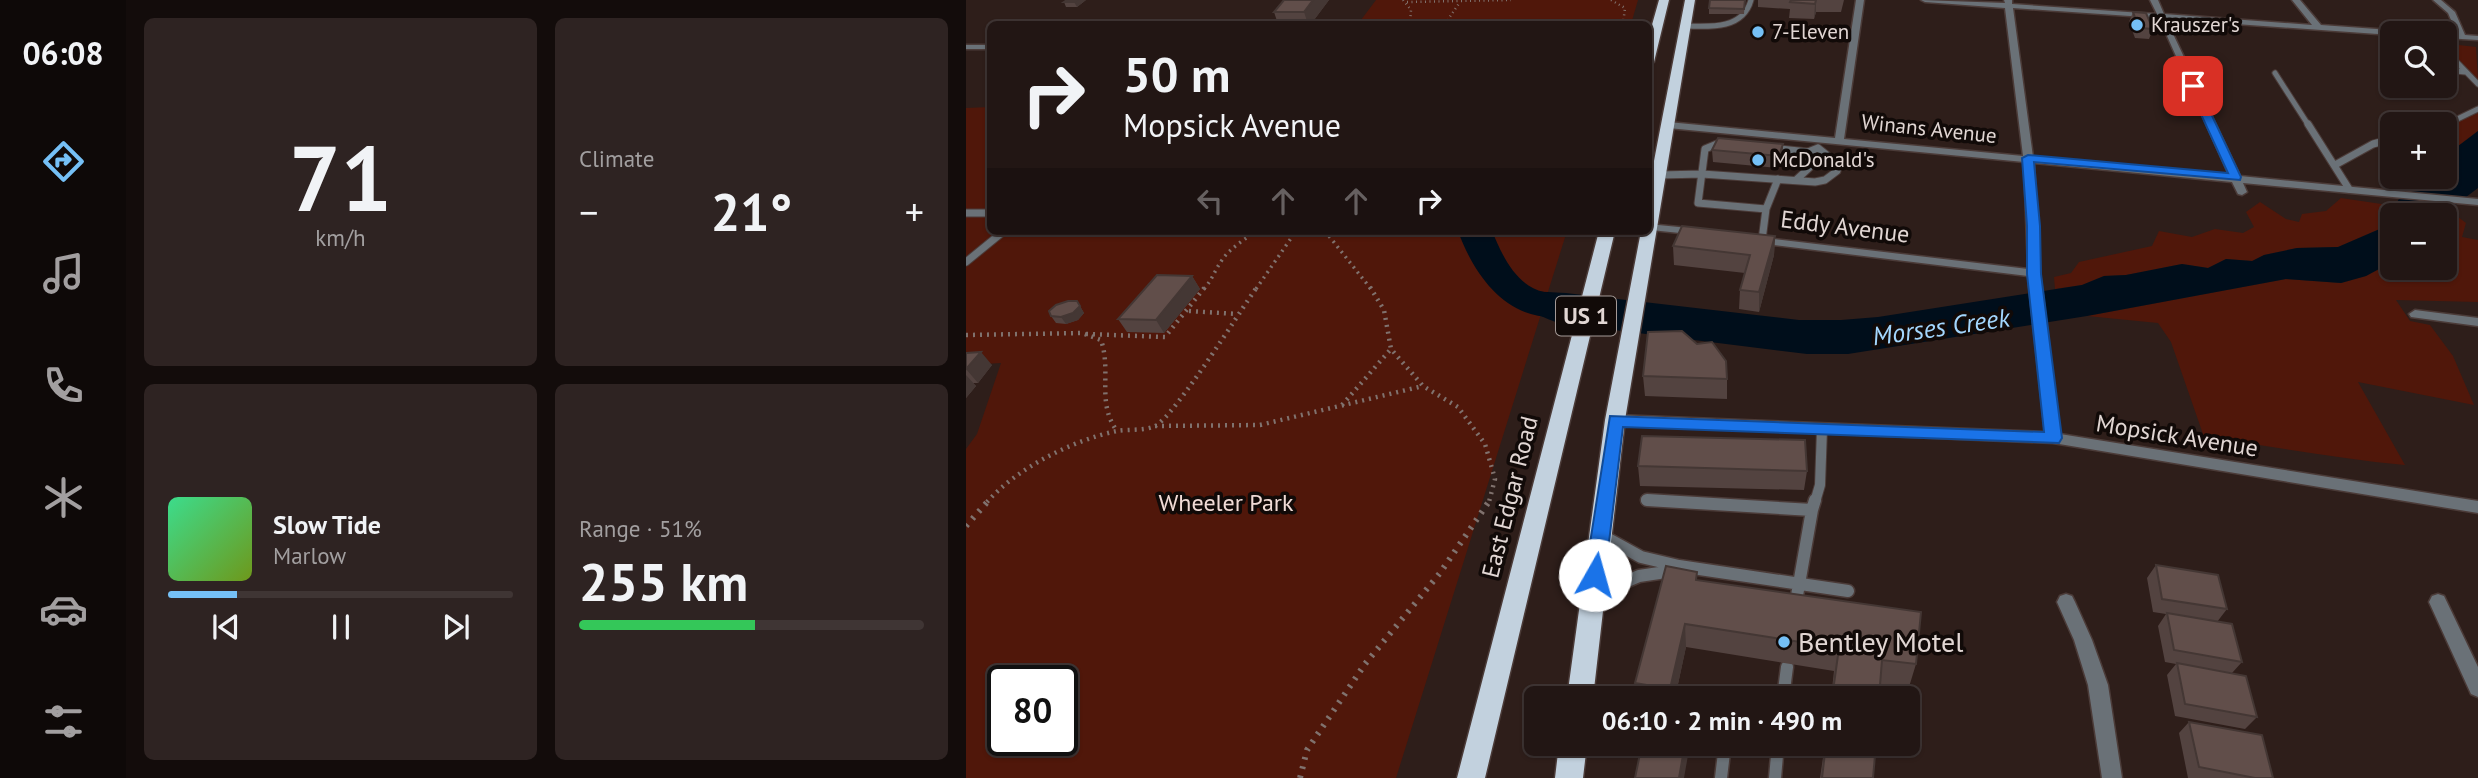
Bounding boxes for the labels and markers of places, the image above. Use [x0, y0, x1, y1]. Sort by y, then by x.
place label: Krauszer's [2151, 11, 2240, 38]
marker: Krauszer's [2129, 17, 2145, 33]
place label: 7-Eleven [1772, 18, 1849, 45]
marker: 7-Eleven [1750, 24, 1766, 40]
pin [2163, 56, 2223, 116]
place label: McDonald's [1772, 146, 1875, 173]
marker: McDonald's [1750, 152, 1766, 168]
place label: Bentley Motel [1798, 623, 1963, 660]
marker: Bentley Motel [1776, 634, 1792, 650]

